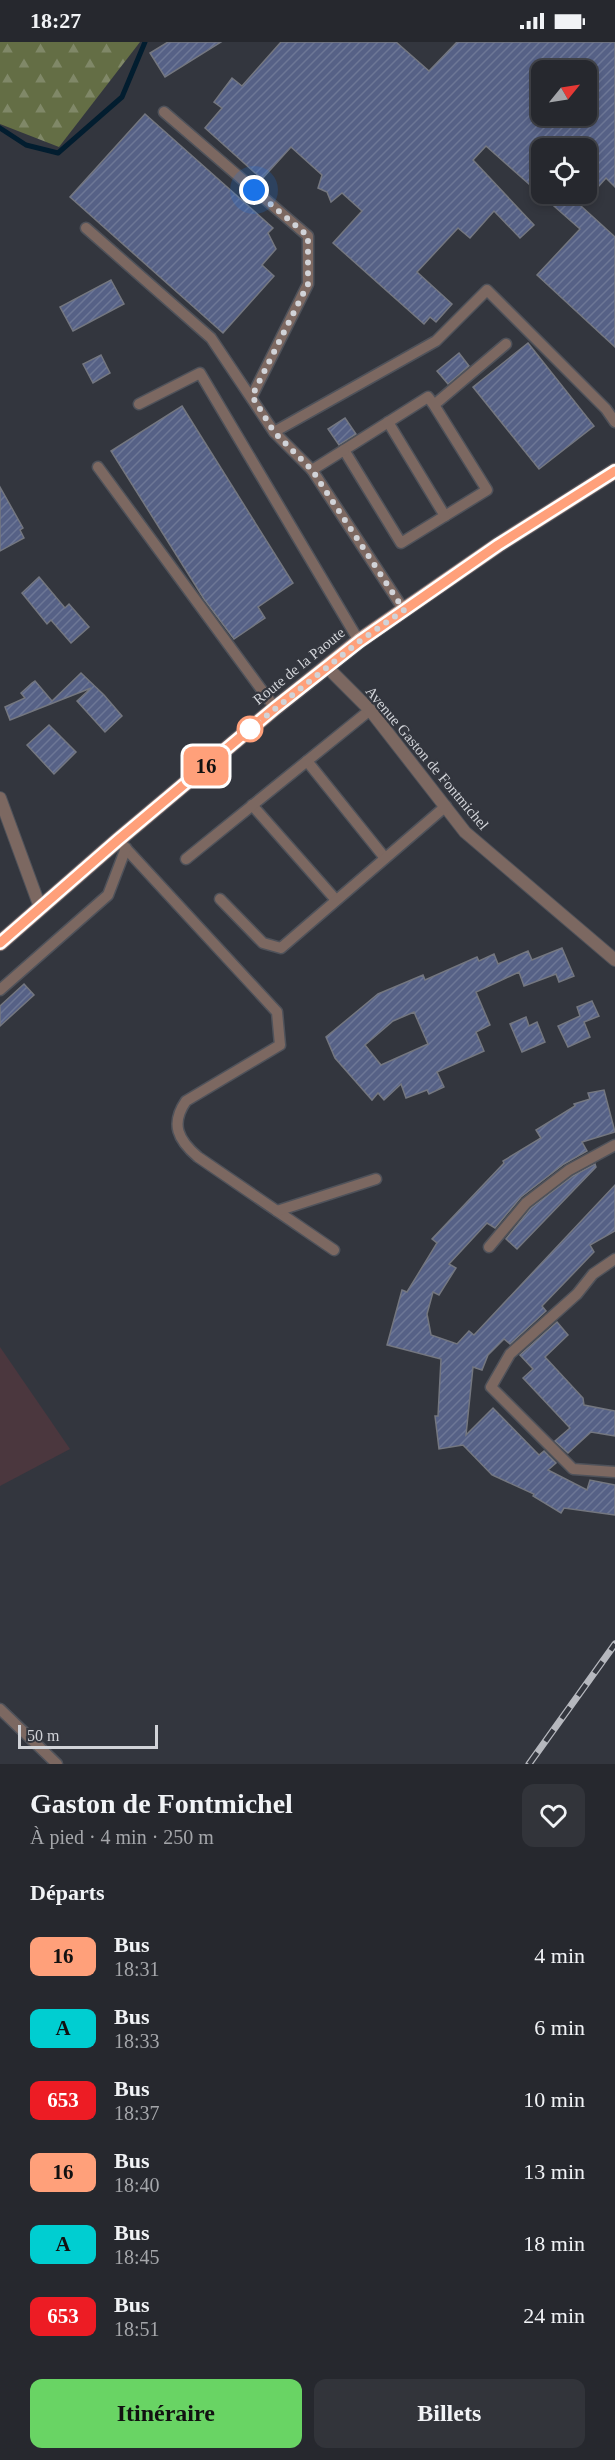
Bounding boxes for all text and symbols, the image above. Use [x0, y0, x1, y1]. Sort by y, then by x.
text: 18:27 [30, 8, 81, 33]
north arrow [531, 60, 597, 126]
map controls [531, 60, 597, 204]
button: locate [531, 138, 597, 204]
your location [239, 175, 269, 205]
street label: Route de la Paoute [250, 624, 348, 708]
street label: Avenue Gaston de Fontmichel [362, 683, 492, 833]
unlabelled marker [237, 716, 263, 742]
line badge: 16 [179, 746, 233, 786]
text: 16 [196, 754, 217, 778]
scale bar [18, 1722, 158, 1750]
text: 50 m [27, 1727, 59, 1744]
button: heart [522, 1784, 585, 1847]
text: Gaston de Fontmichel [30, 1788, 293, 1819]
text: À pied · 4 min · 250 m [30, 1826, 214, 1848]
text: Départs [30, 1880, 105, 1905]
text: Bus [114, 1932, 149, 1957]
text: 4 min [534, 1943, 585, 1968]
text: 16 [53, 1944, 74, 1968]
text: 18:31 [114, 1958, 160, 1980]
text: Bus [114, 2004, 149, 2029]
text: 6 min [534, 2015, 585, 2040]
text: A [55, 2016, 71, 2040]
text: 18:33 [114, 2030, 160, 2052]
text: Bus [114, 2076, 149, 2101]
text: 10 min [523, 2087, 585, 2112]
text: 653 [47, 2088, 79, 2112]
text: 18:37 [114, 2102, 160, 2124]
text: Bus [114, 2148, 149, 2173]
text: 13 min [523, 2159, 585, 2184]
text: 16 [53, 2160, 74, 2184]
text: 18:40 [114, 2174, 160, 2196]
text: Bus [114, 2220, 149, 2245]
text: 18 min [523, 2231, 585, 2256]
text: A [55, 2232, 71, 2256]
text: 18:45 [114, 2246, 160, 2268]
text: Bus [114, 2292, 149, 2317]
text: 24 min [523, 2303, 585, 2328]
text: 653 [47, 2304, 79, 2328]
text: 18:51 [114, 2318, 160, 2340]
button: Itinéraire [30, 2379, 302, 2448]
button: Billets [314, 2379, 585, 2448]

